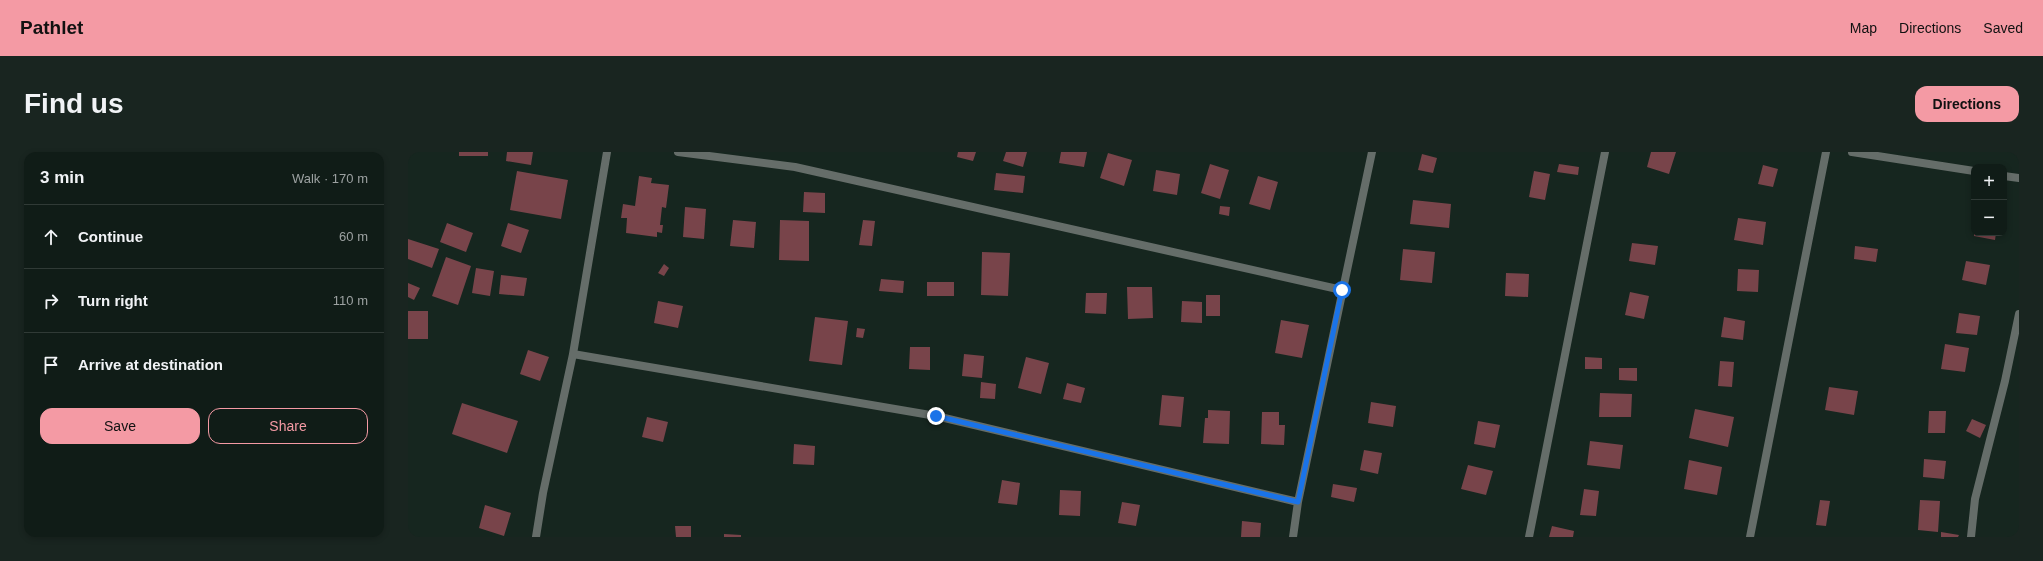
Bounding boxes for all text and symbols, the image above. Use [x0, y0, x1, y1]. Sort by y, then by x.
text: Pathlet [20, 17, 83, 38]
text: Map [1850, 20, 1877, 36]
text: Directions [1899, 20, 1961, 36]
text: Saved [1983, 20, 2023, 36]
button: Directions [1915, 86, 2019, 122]
text: Find us [24, 88, 124, 119]
map controls [1971, 164, 2007, 236]
button: + [1971, 164, 2007, 200]
text: 3 min [40, 168, 84, 187]
text: Walk · 170 m [292, 171, 368, 186]
button: − [1971, 200, 2007, 236]
icon: ahead [40, 226, 62, 248]
text: Continue [78, 228, 143, 245]
text: 60 m [339, 229, 368, 244]
route start [1333, 281, 1351, 299]
icon: right [40, 290, 62, 312]
text: Turn right [78, 292, 148, 309]
text: 110 m [333, 293, 368, 308]
icon: arrive [40, 354, 62, 376]
text: Arrive at destination [78, 356, 223, 373]
route end [927, 407, 945, 425]
button: Save [40, 408, 200, 444]
button: Share [208, 408, 368, 444]

